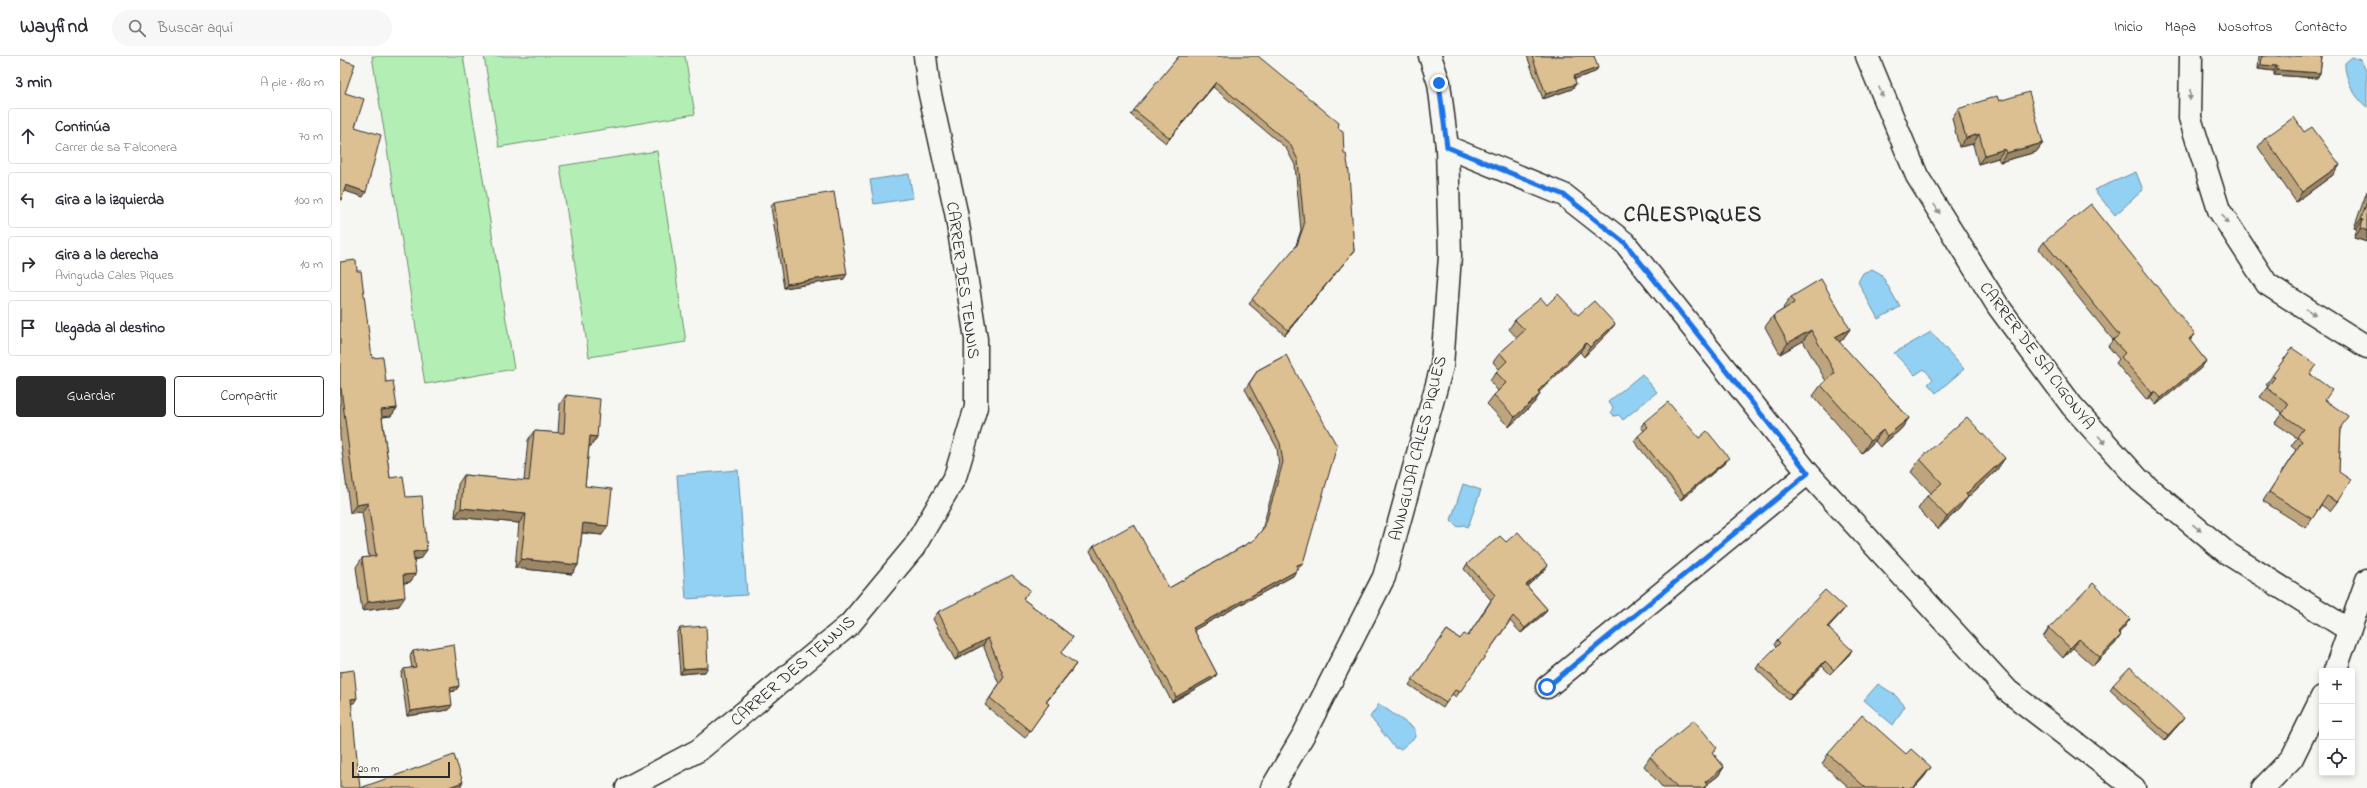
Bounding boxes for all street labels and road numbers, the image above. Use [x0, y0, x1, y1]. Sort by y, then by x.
street label: CARRER DES TENNIS [939, 200, 986, 360]
street label: CARRER DE SA CIGONYA [1973, 277, 2101, 435]
street label: AVINGUDA CALES PIQUES [1383, 353, 1454, 543]
street label: CARRER DES TENNIS [725, 610, 861, 733]

